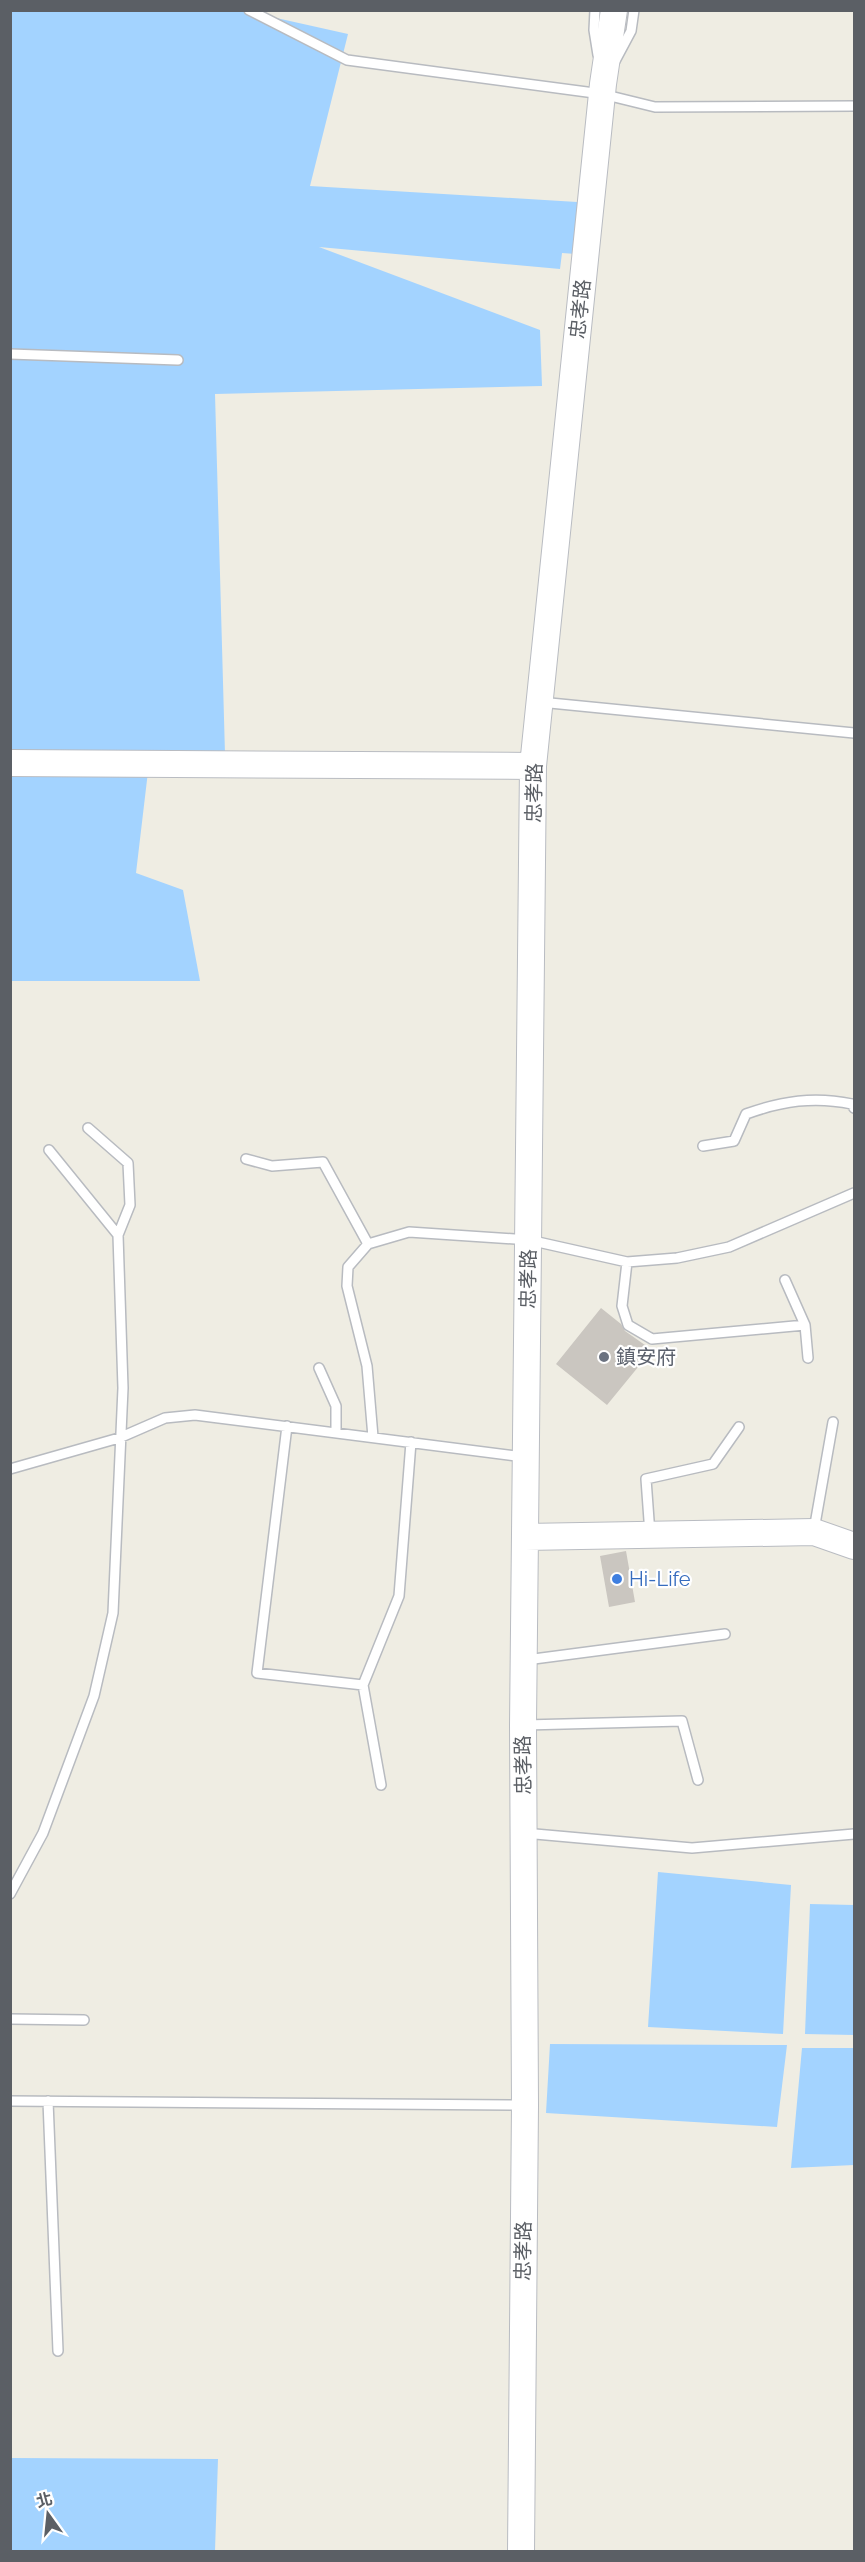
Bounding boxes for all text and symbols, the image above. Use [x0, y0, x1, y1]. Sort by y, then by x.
street label: 忠孝路 [565, 278, 595, 340]
street label: 忠孝路 [521, 763, 547, 823]
street label: 忠孝路 [515, 1249, 541, 1309]
place label: 鎮安府 [616, 1345, 676, 1369]
marker: 鎮安府 [597, 1350, 611, 1364]
place label: Hi-Life [629, 1567, 691, 1591]
marker: Hi-Life [610, 1572, 624, 1586]
street label: 忠孝路 [510, 1735, 536, 1795]
street label: 忠孝路 [510, 2221, 536, 2281]
north arrow [18, 2484, 78, 2544]
text: 北 [34, 2489, 54, 2511]

